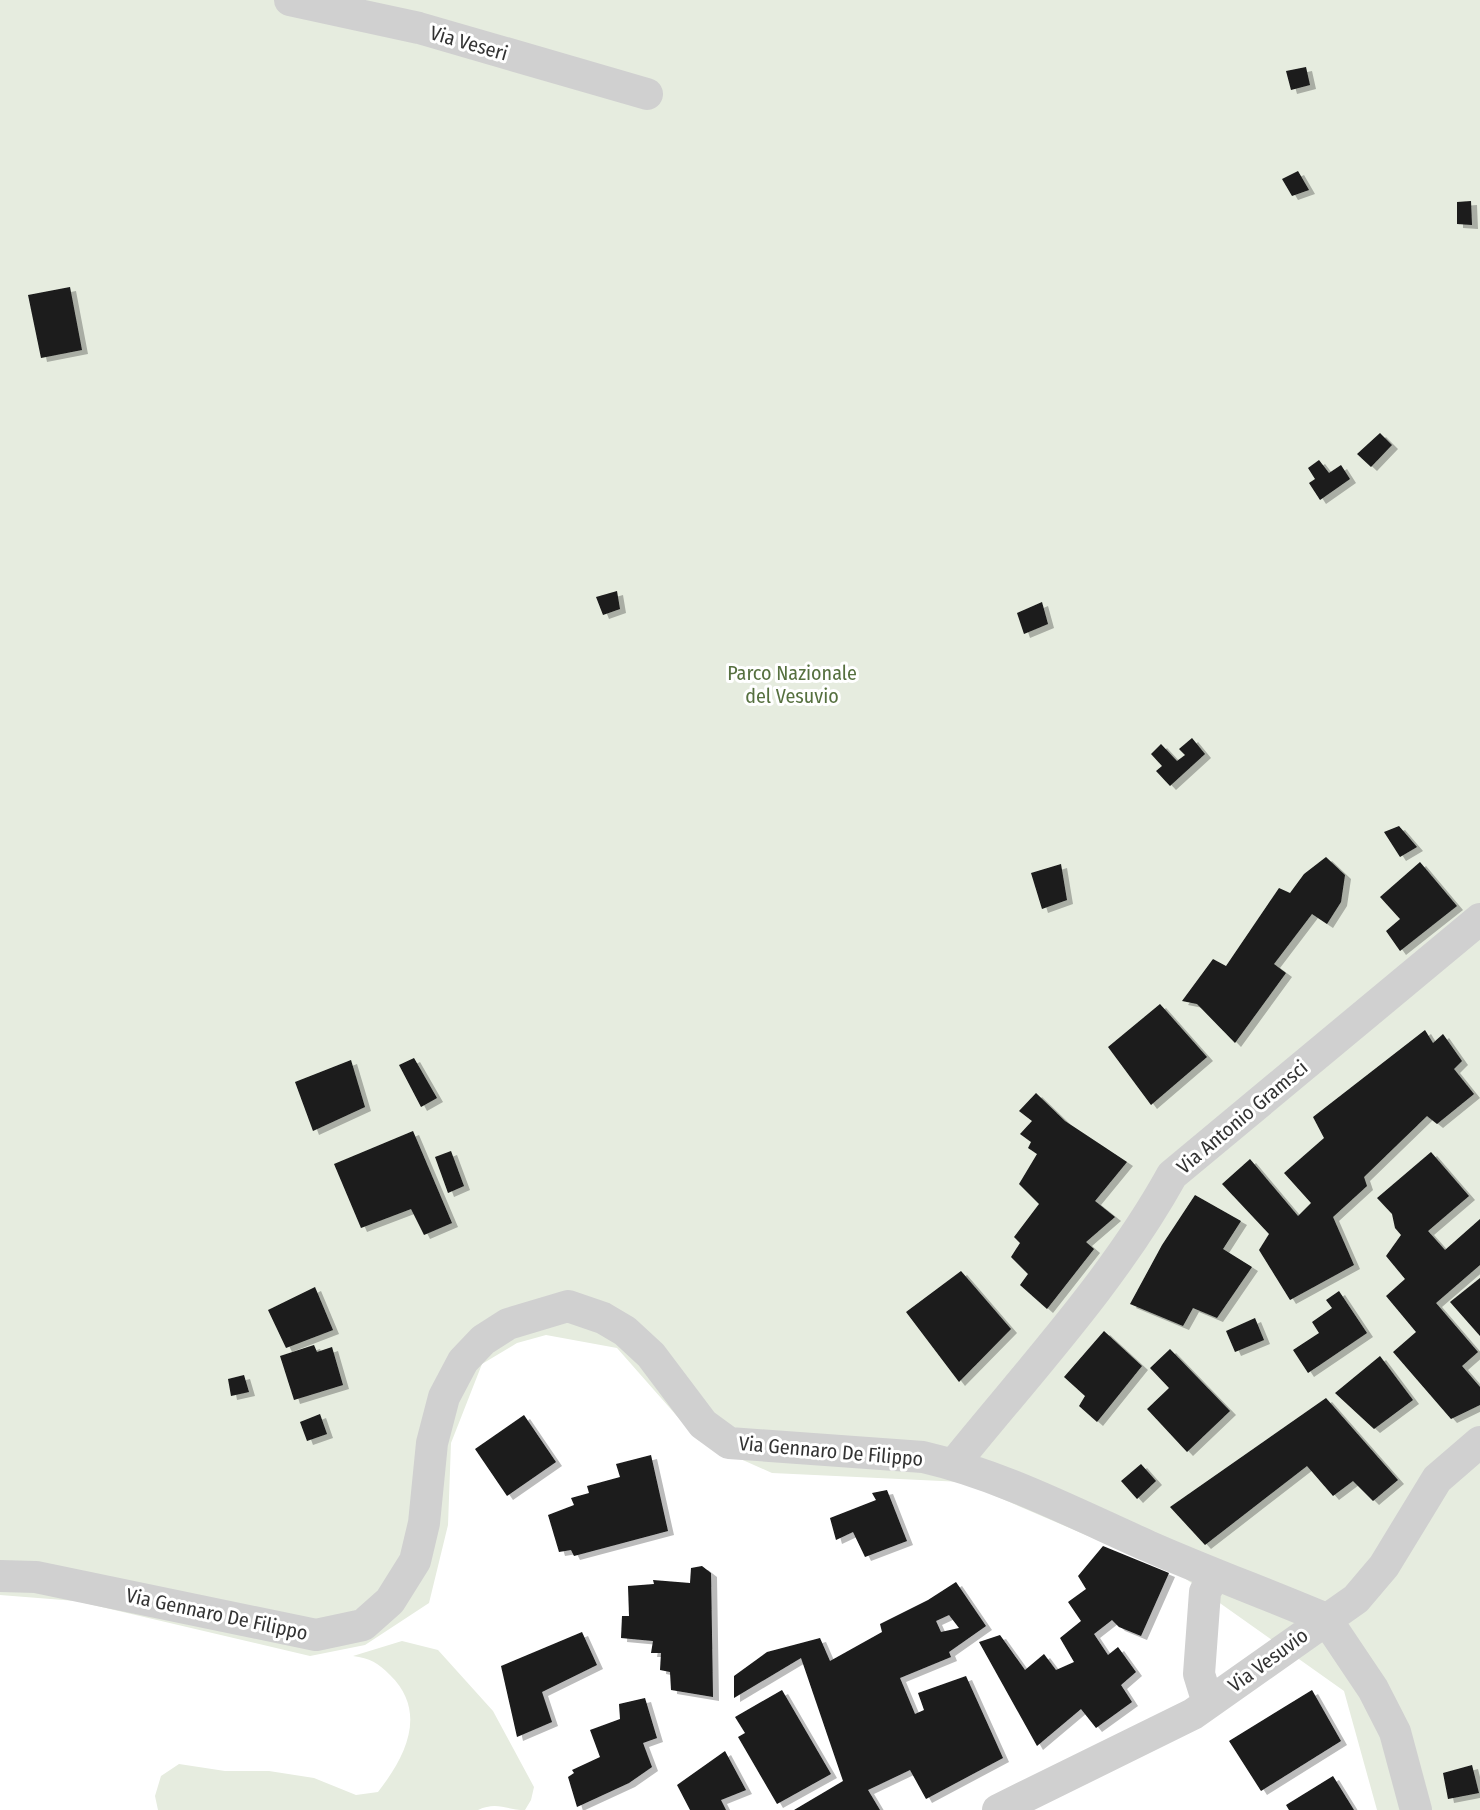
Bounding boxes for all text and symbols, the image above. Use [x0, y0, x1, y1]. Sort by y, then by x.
street label: Via Veseri [427, 20, 511, 66]
park label: Parco Nazionale del Vesuvio [727, 661, 857, 708]
street label: Via Antonio Gramsci [1172, 1055, 1312, 1179]
street label: Via Gennaro De Filippo [738, 1431, 924, 1471]
street label: Via Gennaro De Filippo [124, 1583, 310, 1645]
street label: Via Vesuvio [1223, 1623, 1313, 1697]

